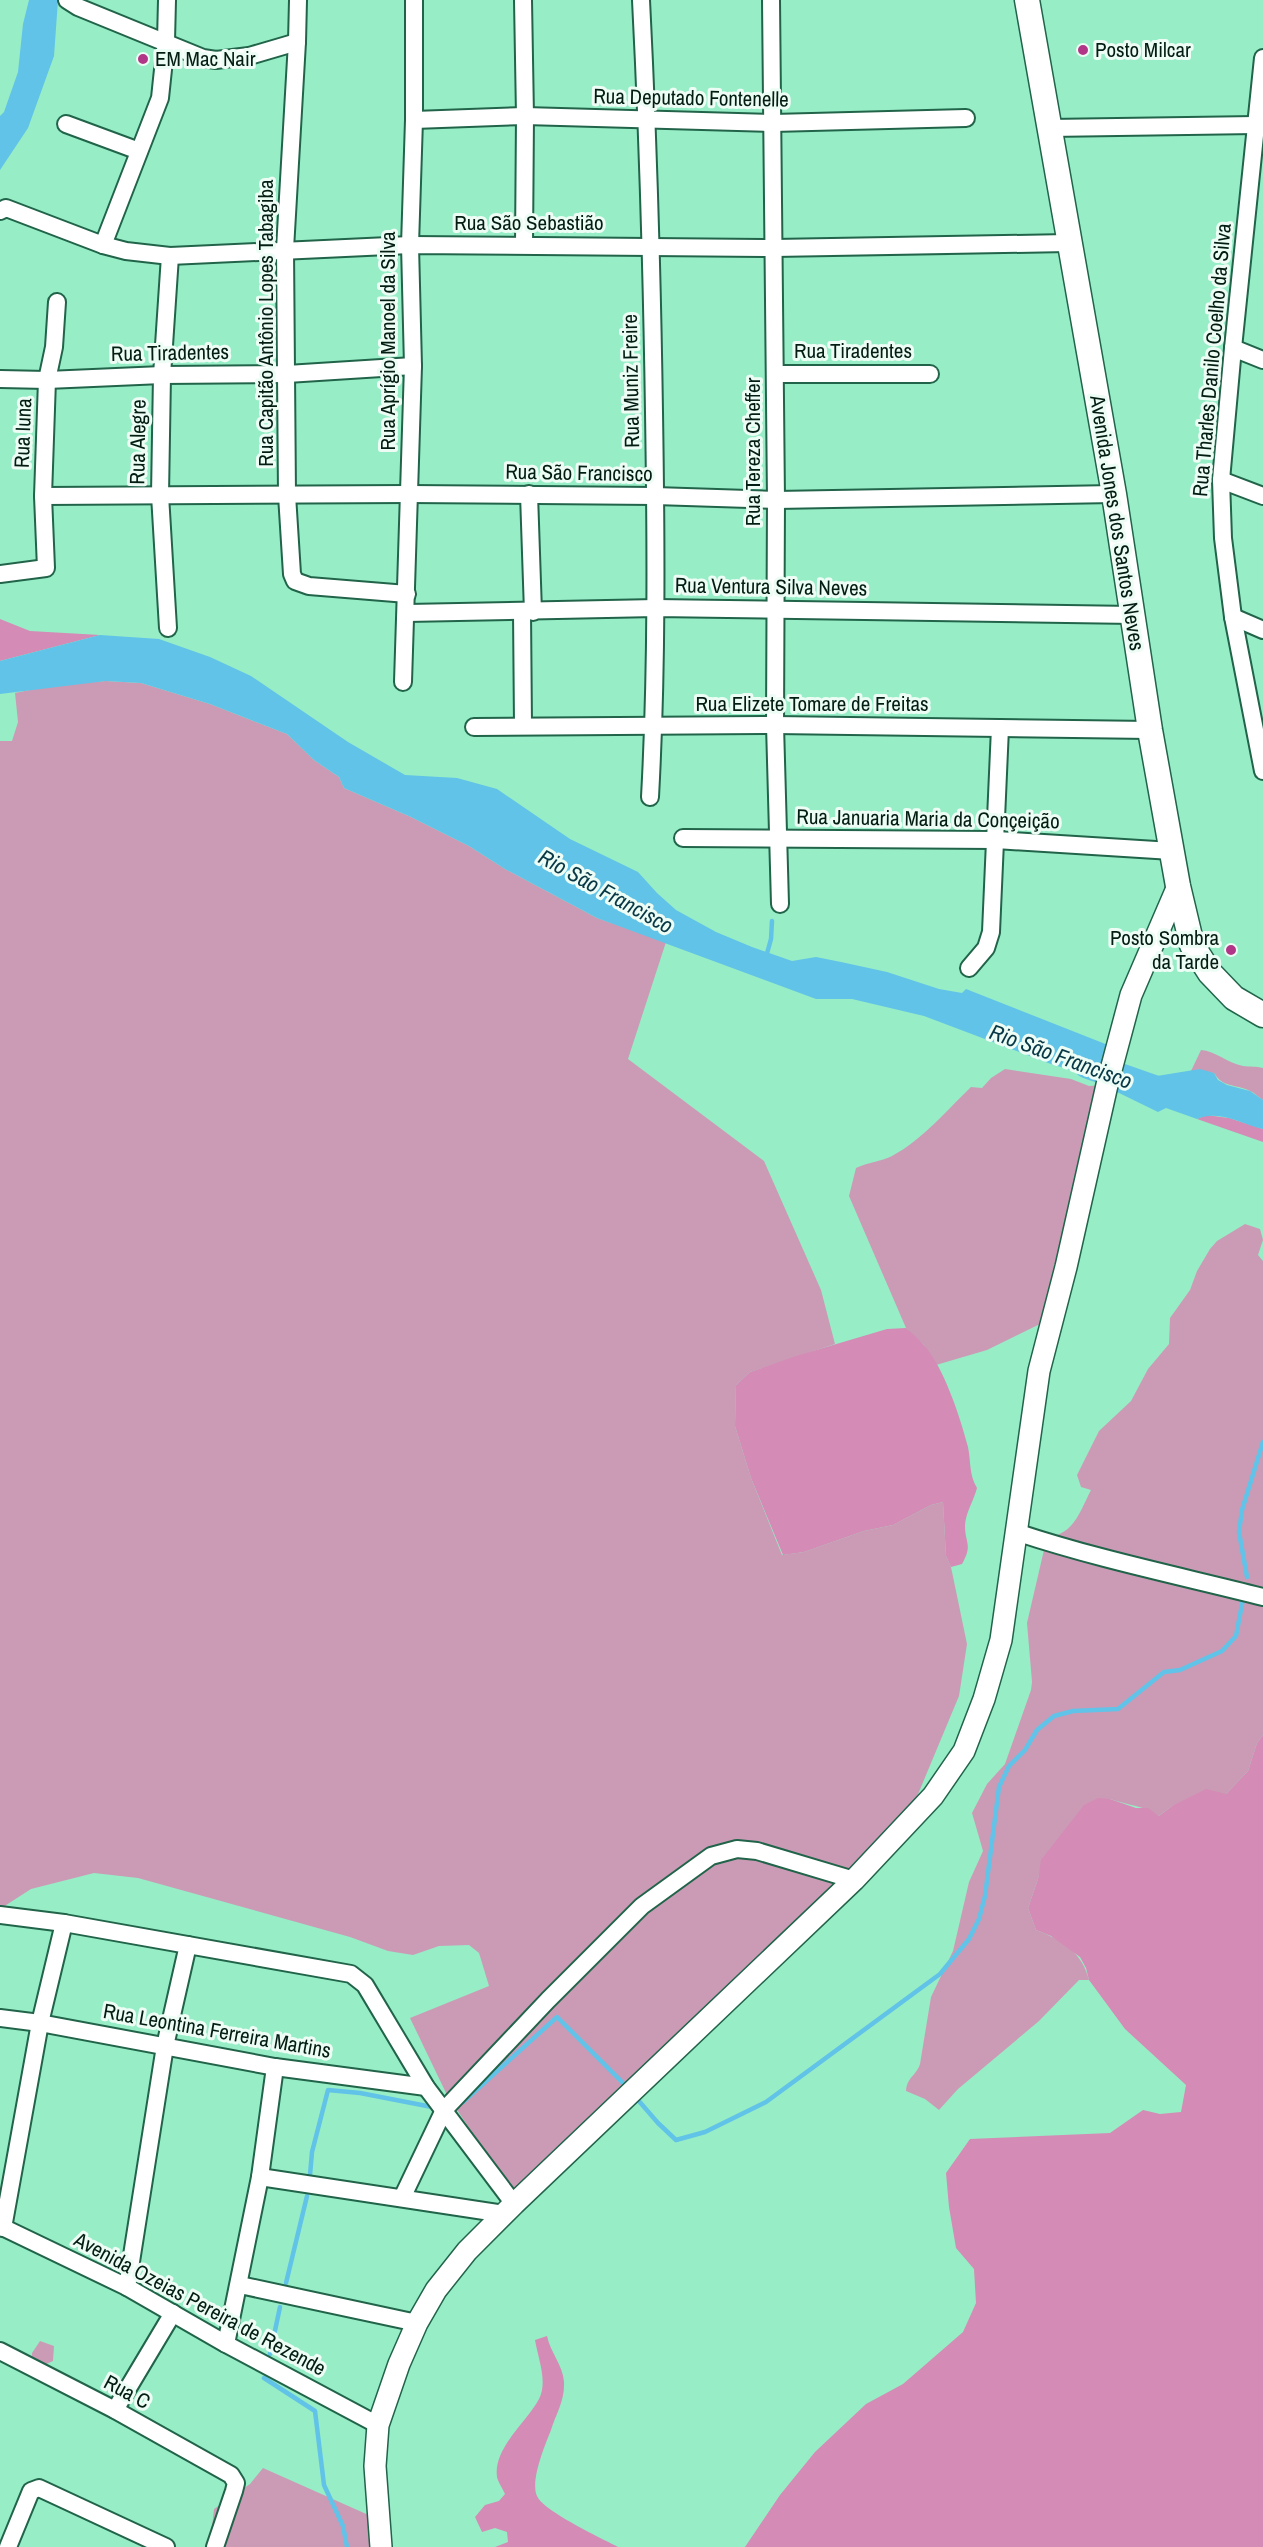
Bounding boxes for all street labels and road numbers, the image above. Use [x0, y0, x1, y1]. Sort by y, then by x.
street label: Rua Deputado Fontenelle [593, 81, 789, 114]
street label: Rua Capitão Antônio Lopes Tabagiba [251, 179, 280, 467]
street label: Rua São Sebastião [454, 208, 604, 237]
street label: Rua Tharles Danilo Coelho da Silva [1185, 222, 1238, 498]
street label: Rua Aprígio Manoel da Silva [373, 231, 402, 451]
street label: Rua Muniz Freire [615, 314, 646, 448]
street label: Rua Tiradentes [794, 336, 912, 365]
street label: Rua Tiradentes [111, 337, 229, 368]
street label: Rua Tereza Cheffer [738, 377, 767, 526]
street label: Avenida Jones dos Santos Neves [1083, 392, 1152, 653]
street label: Rua Iuna [7, 397, 38, 468]
street label: Rua Alegre [122, 399, 153, 485]
street label: Rua São Francisco [505, 457, 653, 488]
street label: Rua Ventura Silva Neves [675, 570, 867, 603]
street label: Rua Elizete Tomare de Freitas [695, 689, 929, 718]
street label: Rua Januaria Maria da Conçeição [796, 802, 1060, 835]
street label: Rua Leontina Ferreira Martins [101, 1996, 333, 2065]
street label: Avenida Ozeias Pereira de Rezende [68, 2224, 331, 2382]
street label: Rua C [99, 2367, 156, 2416]

